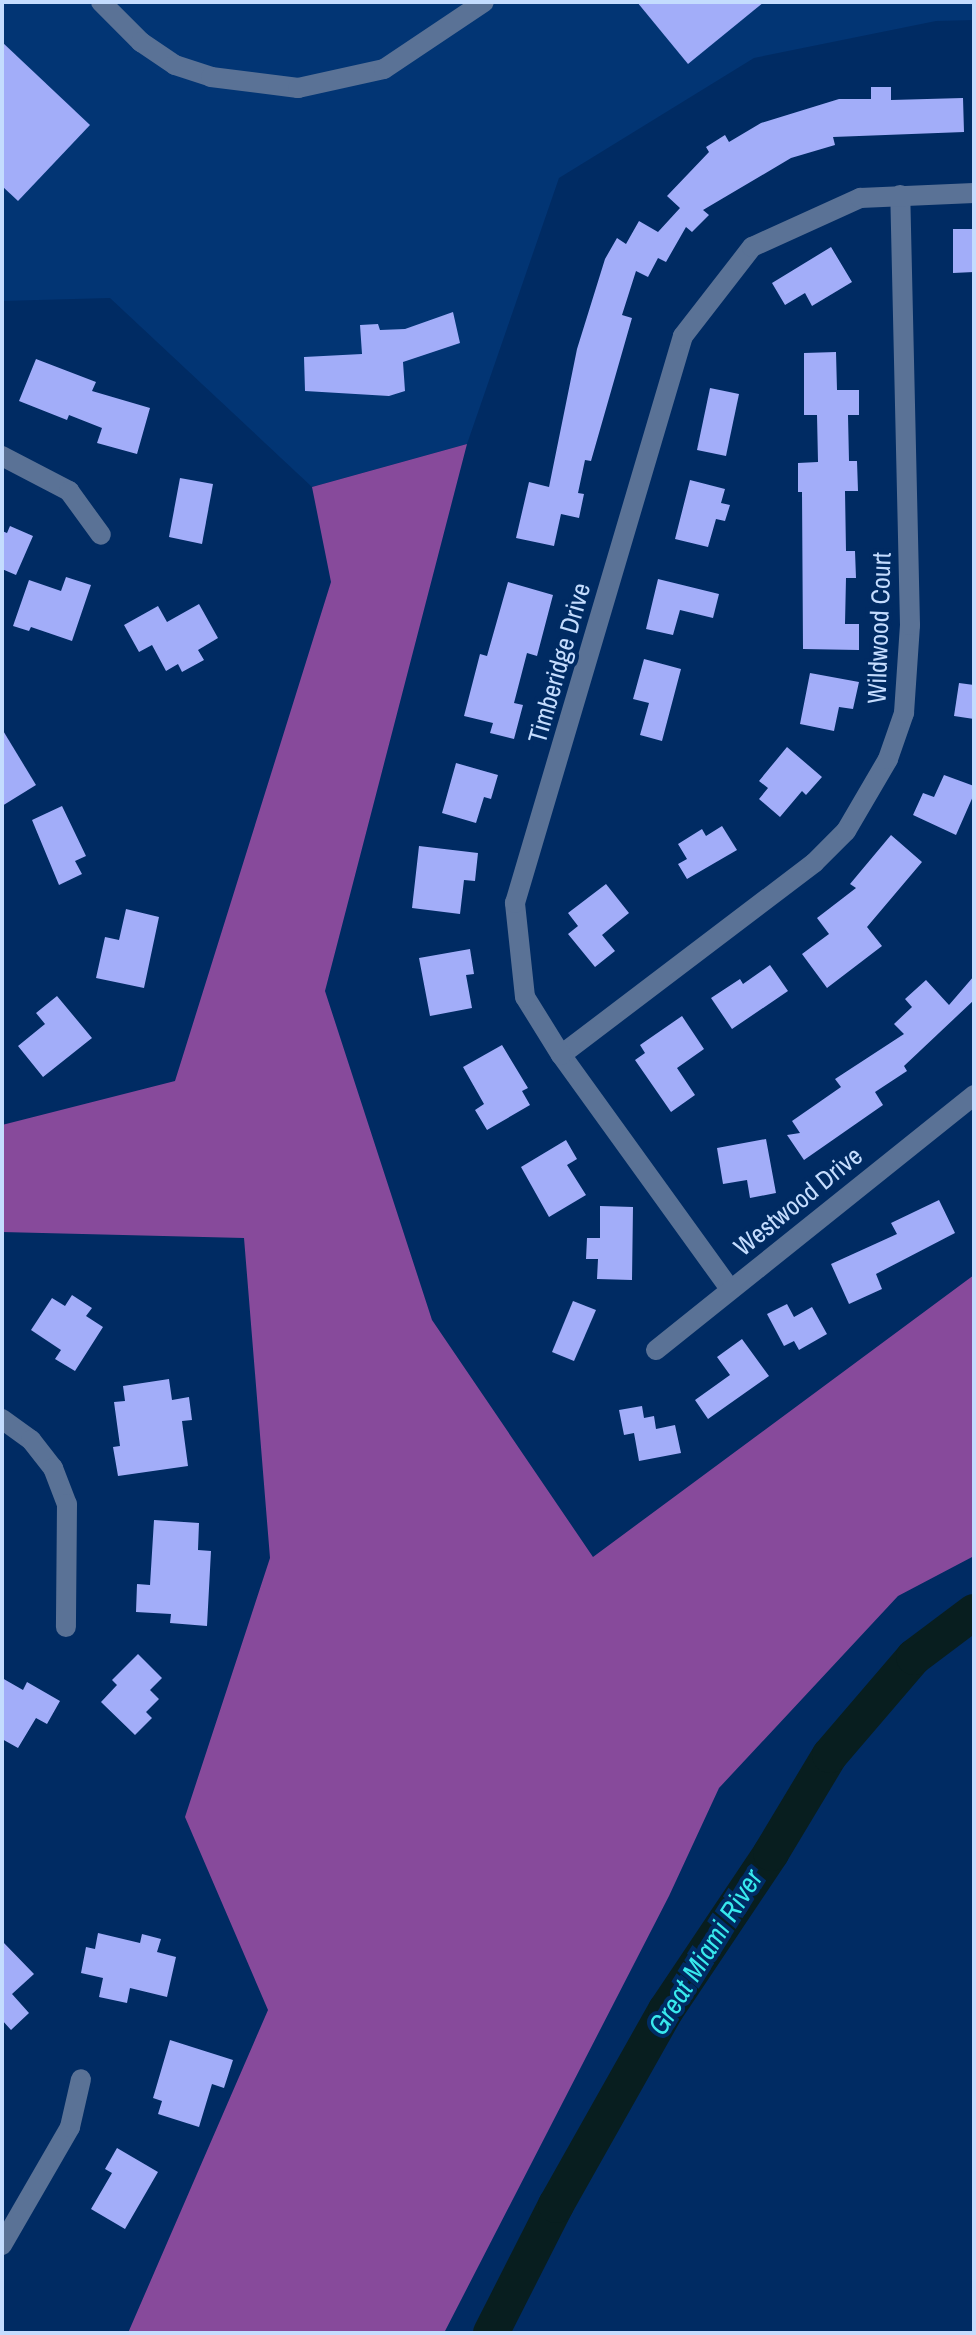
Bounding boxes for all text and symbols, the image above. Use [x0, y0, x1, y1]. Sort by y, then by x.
street label: Wildwood Court [861, 552, 897, 704]
street label: Timberidge Drive [521, 579, 597, 747]
street label: Westwood Drive [728, 1140, 868, 1262]
water label: Great Miami River [641, 1863, 769, 2041]

